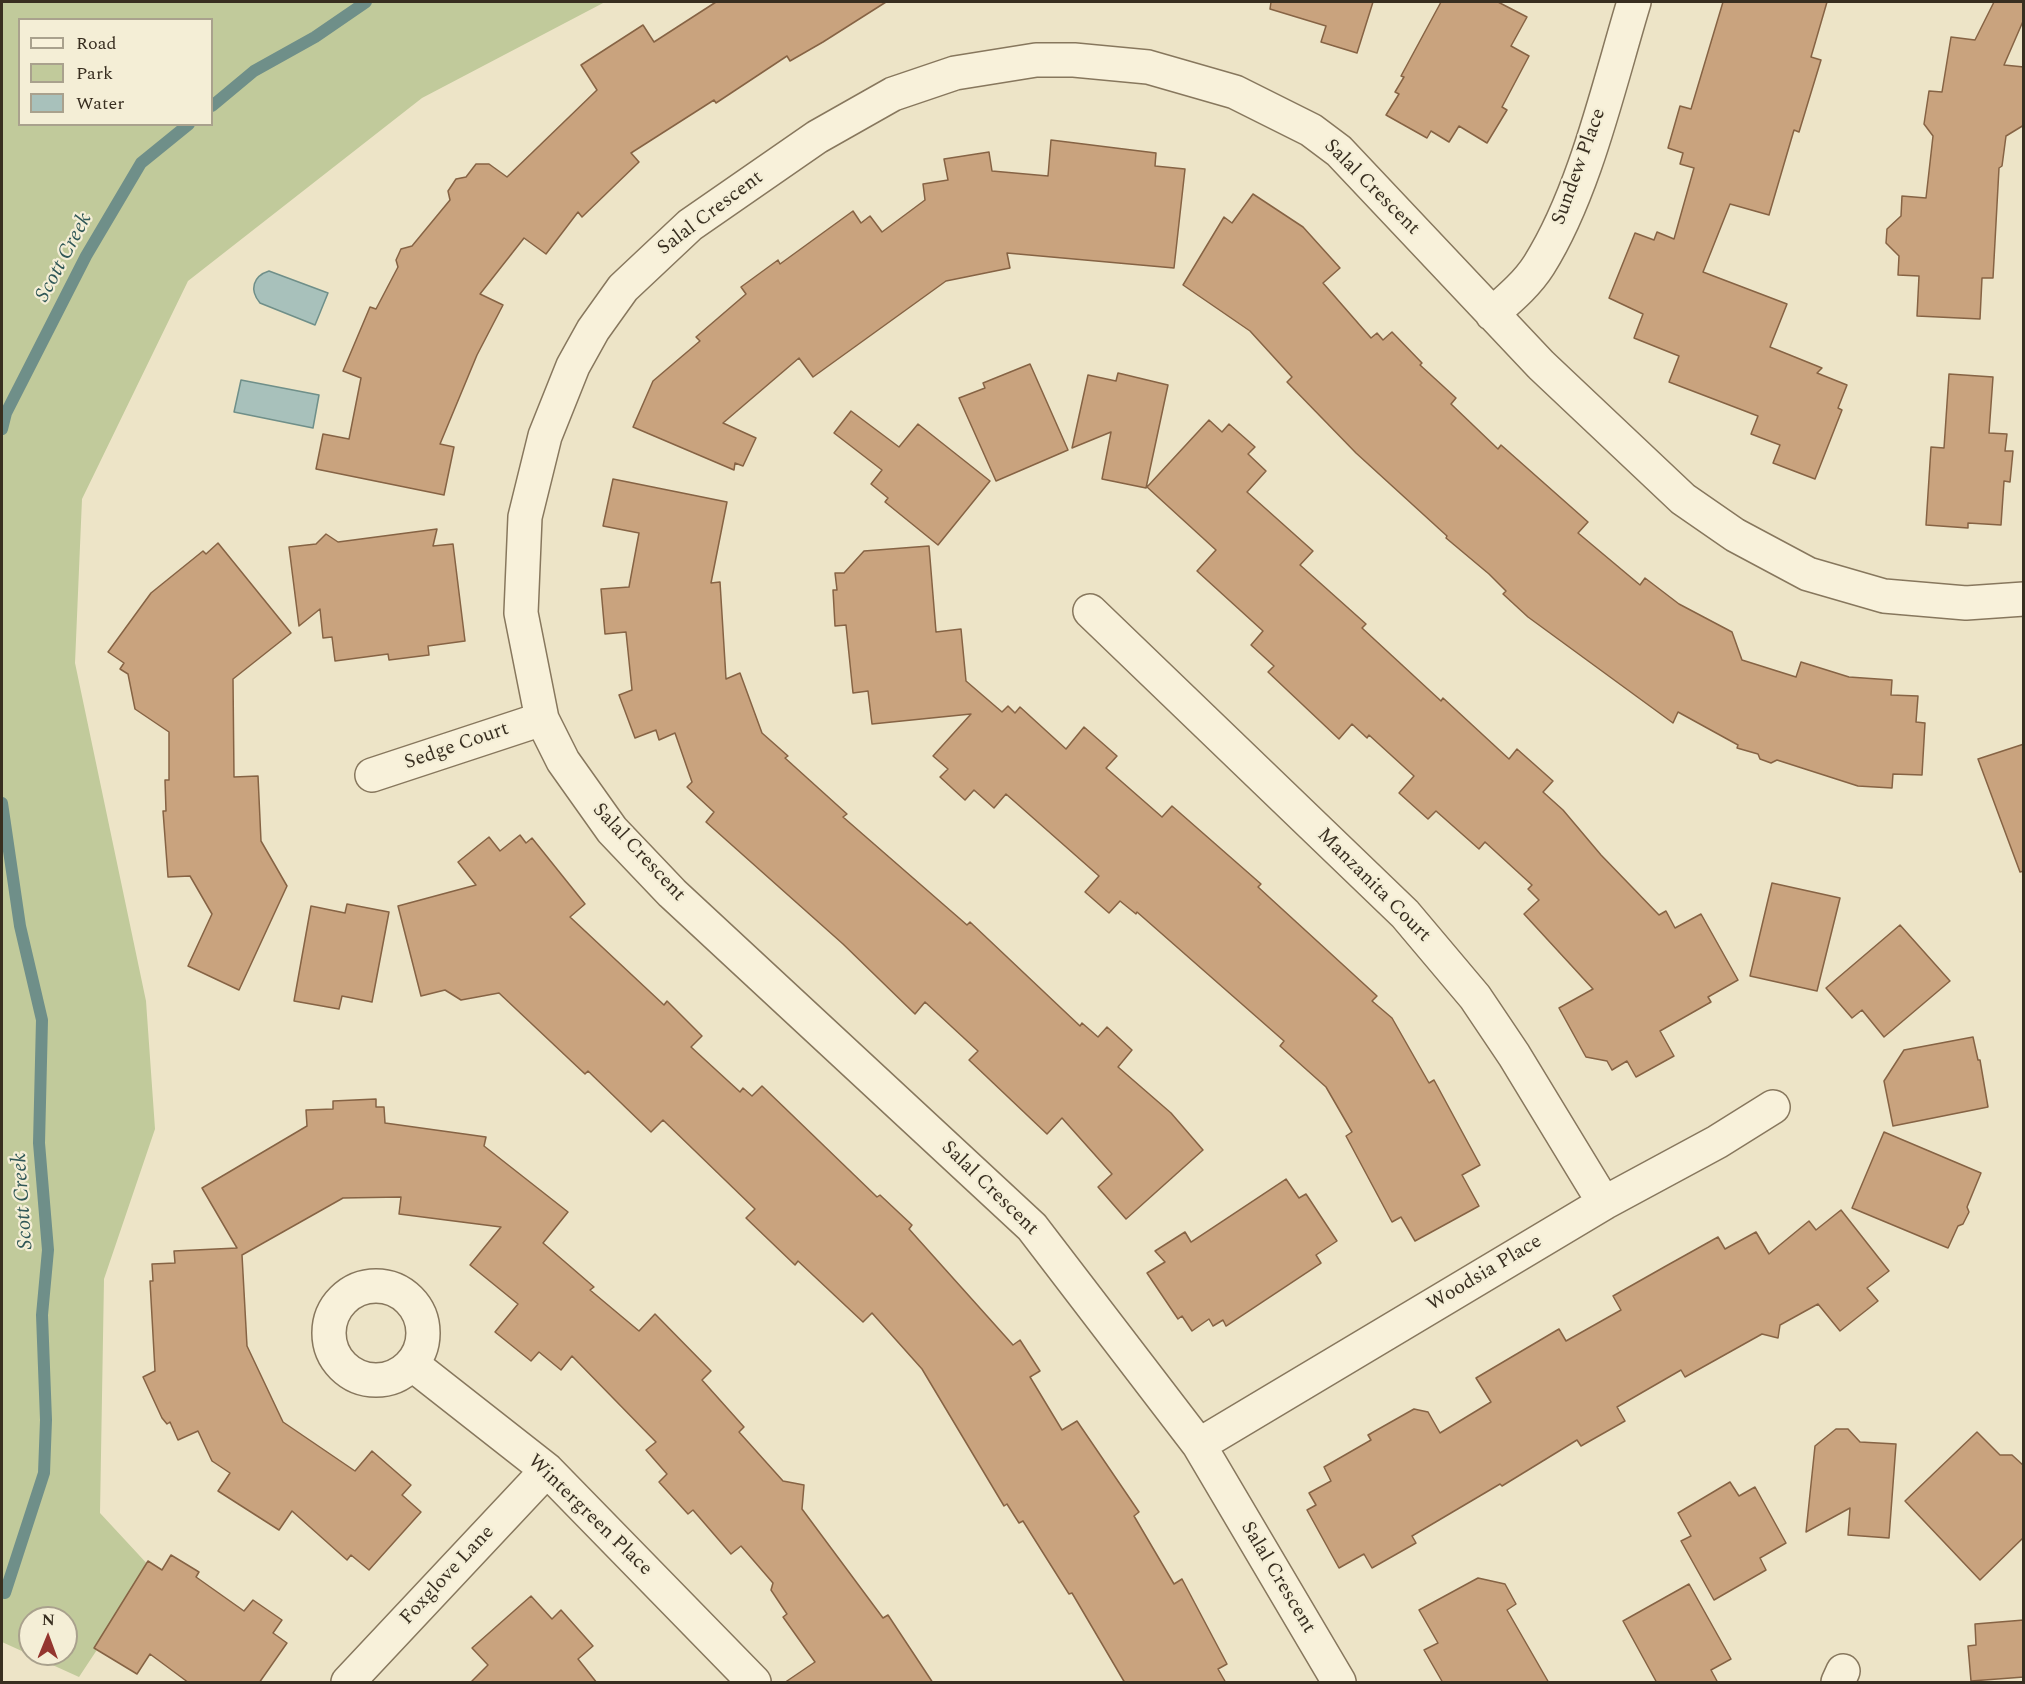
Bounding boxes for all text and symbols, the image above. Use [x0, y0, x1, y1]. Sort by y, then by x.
legend [18, 18, 213, 126]
text: Road [76, 30, 117, 57]
text: Park [76, 60, 113, 87]
text: Water [76, 90, 124, 117]
street label: Sundew Place [1548, 106, 1612, 228]
street label: Salal Crescent [1318, 135, 1424, 241]
street label: Salal Crescent [654, 167, 768, 261]
water label: Scott Creek [31, 209, 99, 307]
street label: Sedge Court [402, 718, 512, 776]
street label: Salal Crescent [586, 799, 690, 907]
street label: Manzanita Court [1311, 824, 1435, 948]
street label: Salal Crescent [935, 1137, 1043, 1241]
water label: Scott Creek [8, 1152, 40, 1250]
street label: Woodsia Place [1423, 1230, 1547, 1318]
street label: Wintergreen Place [522, 1450, 656, 1582]
street label: Salal Crescent [1234, 1518, 1320, 1638]
street label: Foxglove Lane [396, 1521, 500, 1631]
north arrow [18, 1606, 78, 1666]
text: N [42, 1608, 55, 1632]

